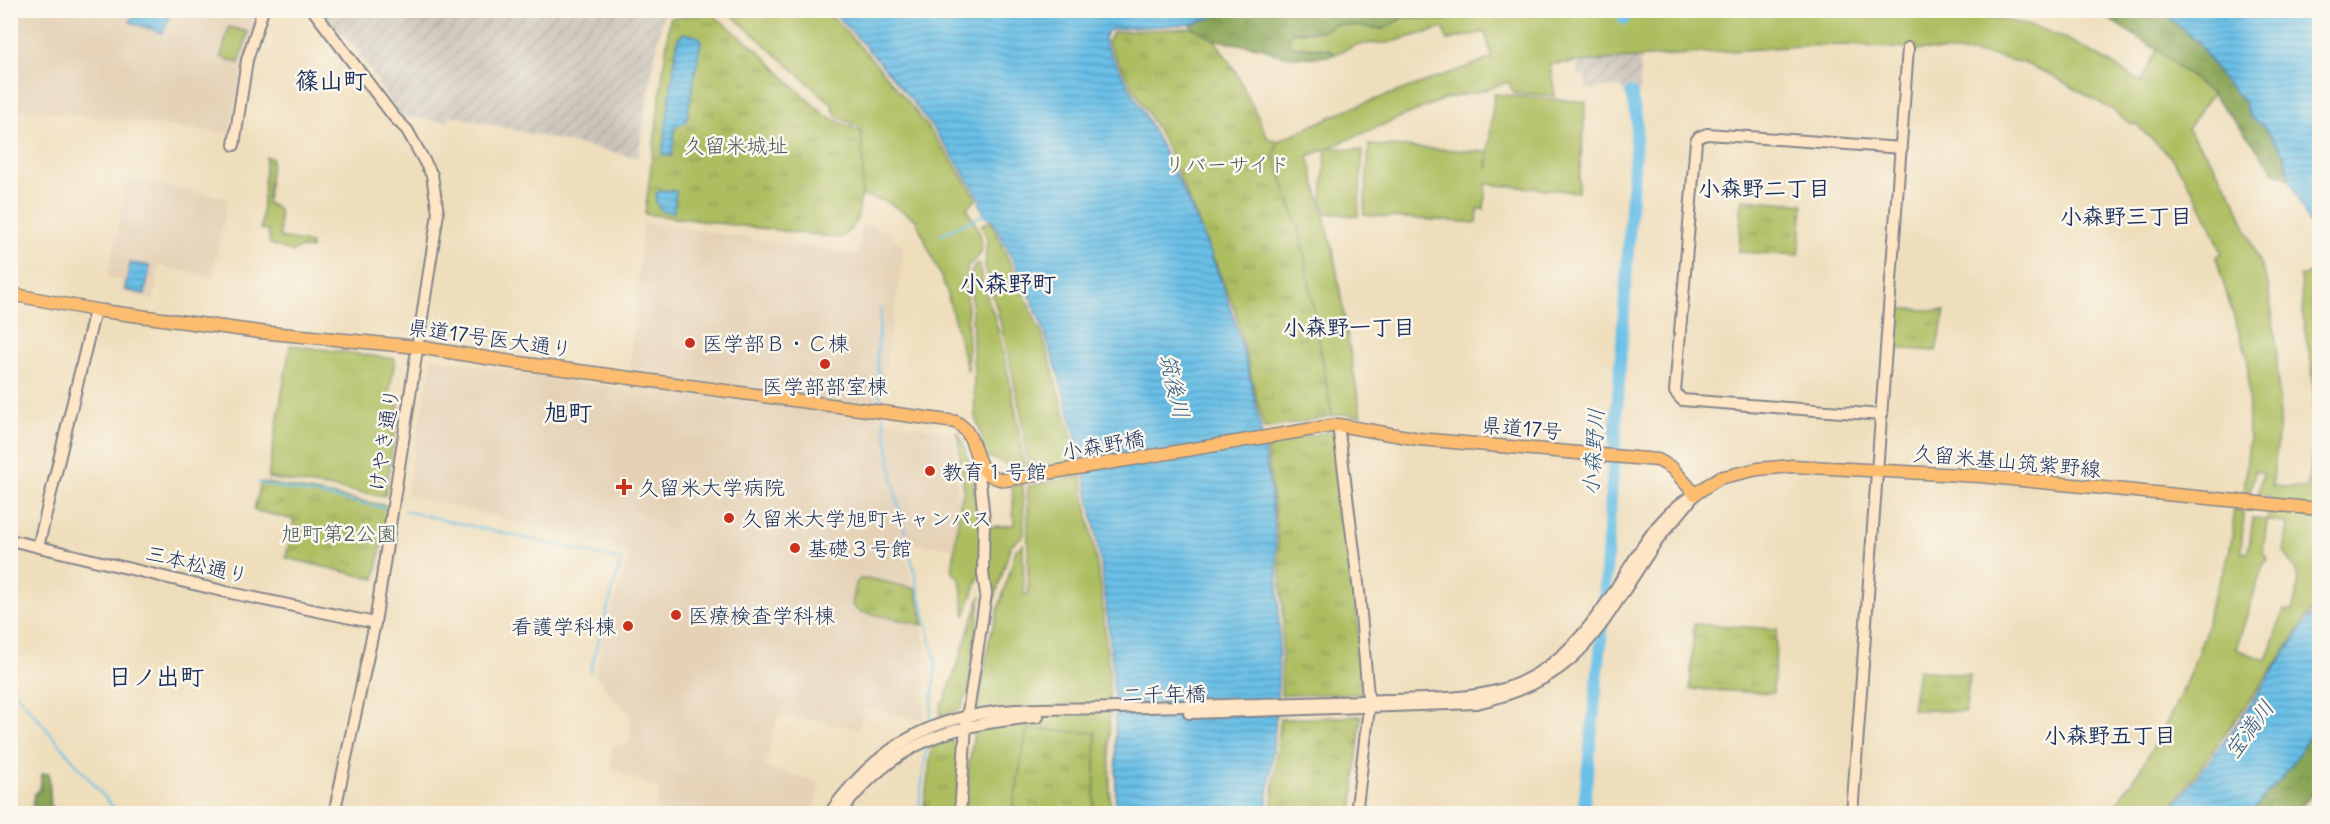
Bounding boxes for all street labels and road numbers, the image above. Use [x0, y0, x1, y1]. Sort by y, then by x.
street label: 県道17号医大通り [406, 313, 574, 363]
street label: けやき通り [362, 386, 406, 494]
street label: 県道17号 [1480, 411, 1564, 445]
street label: 小森野橋 [1059, 424, 1147, 466]
street label: 久留米基山筑紫野線 [1912, 439, 2102, 483]
street label: 三本松通り [143, 539, 251, 589]
street label: 二千年橋 [1122, 680, 1206, 708]

